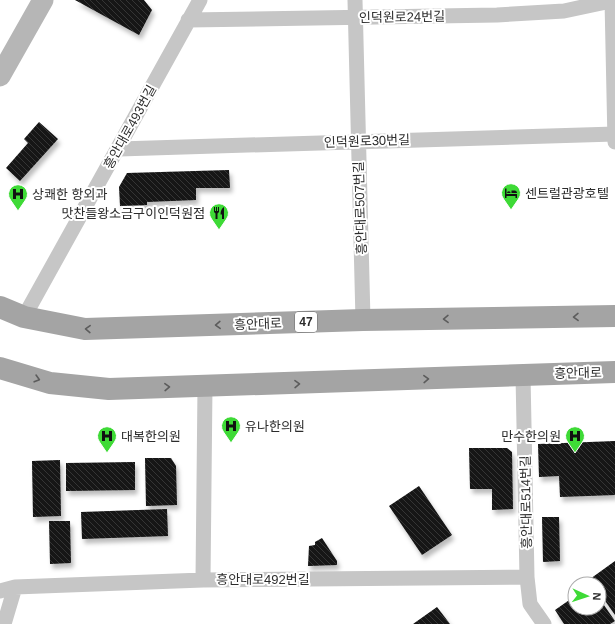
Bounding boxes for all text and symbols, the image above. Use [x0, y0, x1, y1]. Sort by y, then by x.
street label: 인덕원로24번길 [359, 9, 445, 25]
street label: 흥안대로493번길 [101, 82, 159, 172]
street label: 인덕원로30번길 [324, 132, 410, 150]
street label: 흥안대로507번길 [351, 161, 369, 255]
hotel icon: 센트럴관광호텔 [500, 182, 522, 210]
hospital icon: 상쾌한 항외과 [7, 183, 29, 211]
place label: 센트럴관광호텔 [525, 186, 609, 201]
place label: 상쾌한 항외과 [32, 187, 107, 202]
restaurant icon: 맛찬들왕소금구이인덕원점 [208, 202, 230, 230]
place label: 맛찬들왕소금구이인덕원점 [61, 206, 205, 221]
road number: 47 [295, 312, 317, 332]
one-way arrow [573, 313, 579, 321]
one-way arrow [443, 315, 449, 323]
street label: 흥안대로 [234, 316, 282, 332]
one-way arrow [215, 321, 221, 329]
one-way arrow [85, 325, 91, 333]
street label: 흥안대로 [554, 365, 602, 381]
one-way arrow [34, 374, 41, 383]
one-way arrow [423, 374, 429, 383]
one-way arrow [294, 379, 300, 388]
one-way arrow [164, 383, 170, 391]
hospital icon: 유나한의원 [220, 415, 242, 443]
place label: 유나한의원 [245, 419, 305, 434]
hospital icon: 대복한의원 [96, 425, 118, 453]
hospital icon: 만수한의원 [564, 425, 586, 453]
place label: 대복한의원 [121, 429, 181, 444]
place label: 만수한의원 [501, 429, 561, 444]
street label: 흥안대로514번길 [518, 455, 534, 549]
street label: 흥안대로492번길 [216, 572, 310, 587]
north arrow [567, 576, 607, 616]
text: N [591, 592, 603, 601]

